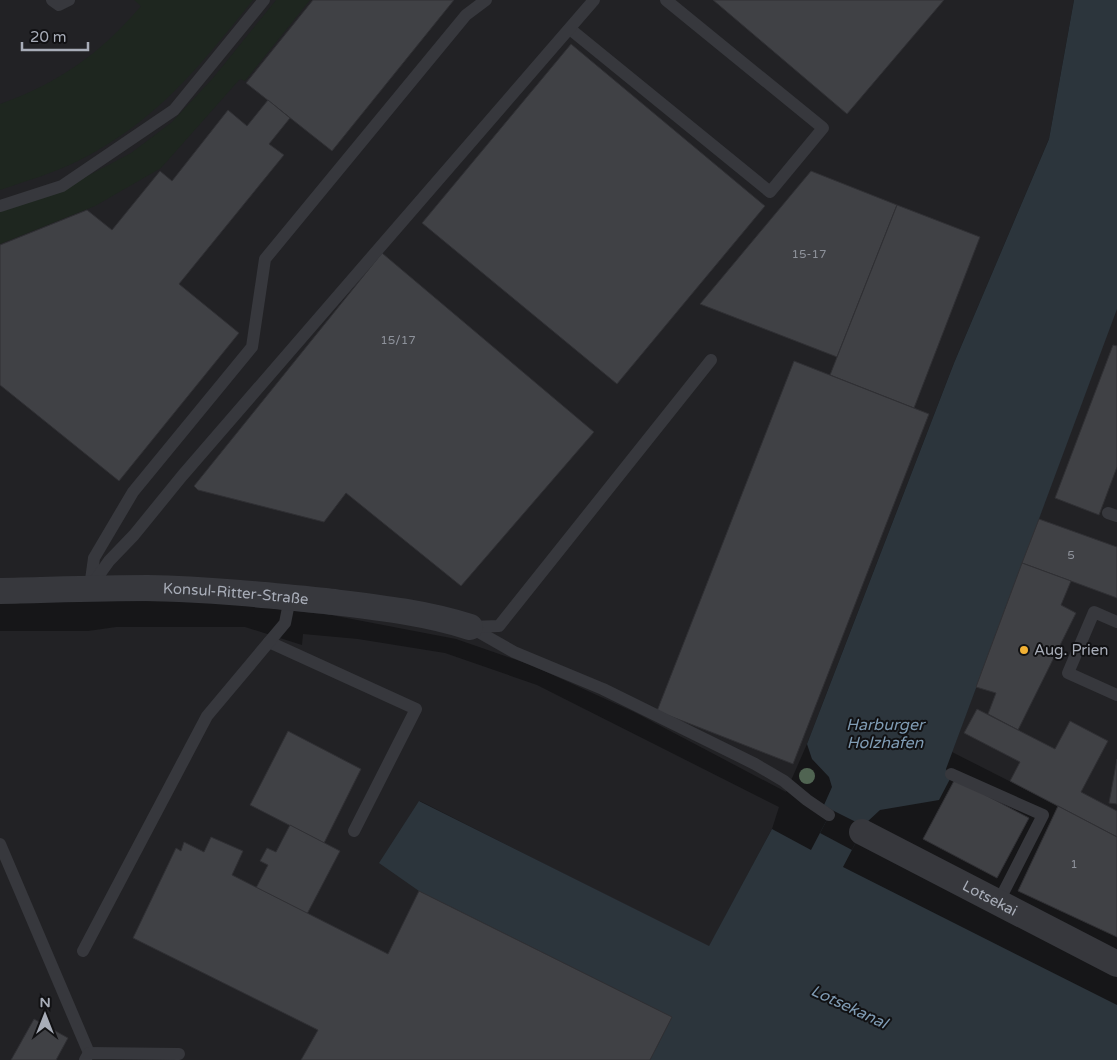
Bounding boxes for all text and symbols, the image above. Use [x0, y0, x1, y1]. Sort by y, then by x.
scale bar [22, 20, 89, 52]
text: 20 m [30, 28, 67, 46]
house number: 15-17 [791, 247, 827, 261]
house number: 15/17 [380, 333, 416, 347]
house number: 5 [1067, 548, 1075, 562]
street label: Konsul-Ritter-Straße [163, 579, 309, 608]
place label: Aug. Prien [1034, 641, 1108, 659]
marker: Aug. Prien [1018, 644, 1030, 656]
water label: Harburger Holzhafen [846, 715, 926, 753]
house number: 1 [1070, 857, 1078, 871]
street label: Lotsekai [959, 877, 1020, 920]
water label: Lotsekanal [808, 981, 892, 1034]
north arrow [20, 990, 70, 1040]
text: N [39, 994, 51, 1011]

